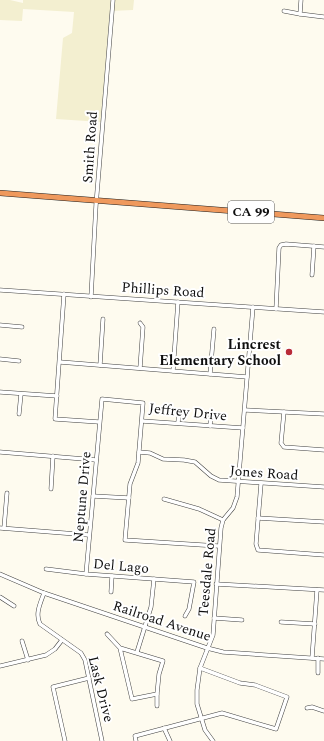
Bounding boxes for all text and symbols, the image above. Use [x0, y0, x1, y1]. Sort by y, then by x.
street label: Smith Road [77, 110, 103, 184]
road number: CA 99 [228, 201, 274, 223]
street label: Phillips Road [121, 277, 205, 303]
place label: Lincrest Elementary School [159, 334, 282, 371]
marker: Lincrest Elementary School [284, 347, 294, 357]
street label: Jeffrey Drive [148, 397, 228, 427]
street label: Neptune Drive [68, 450, 96, 543]
street label: Jones Road [229, 460, 299, 486]
street label: Teesdale Road [193, 527, 221, 617]
street label: Del Lago [92, 553, 150, 579]
street label: Railroad Avenue [110, 595, 214, 647]
street label: Lask Drive [83, 654, 119, 724]

